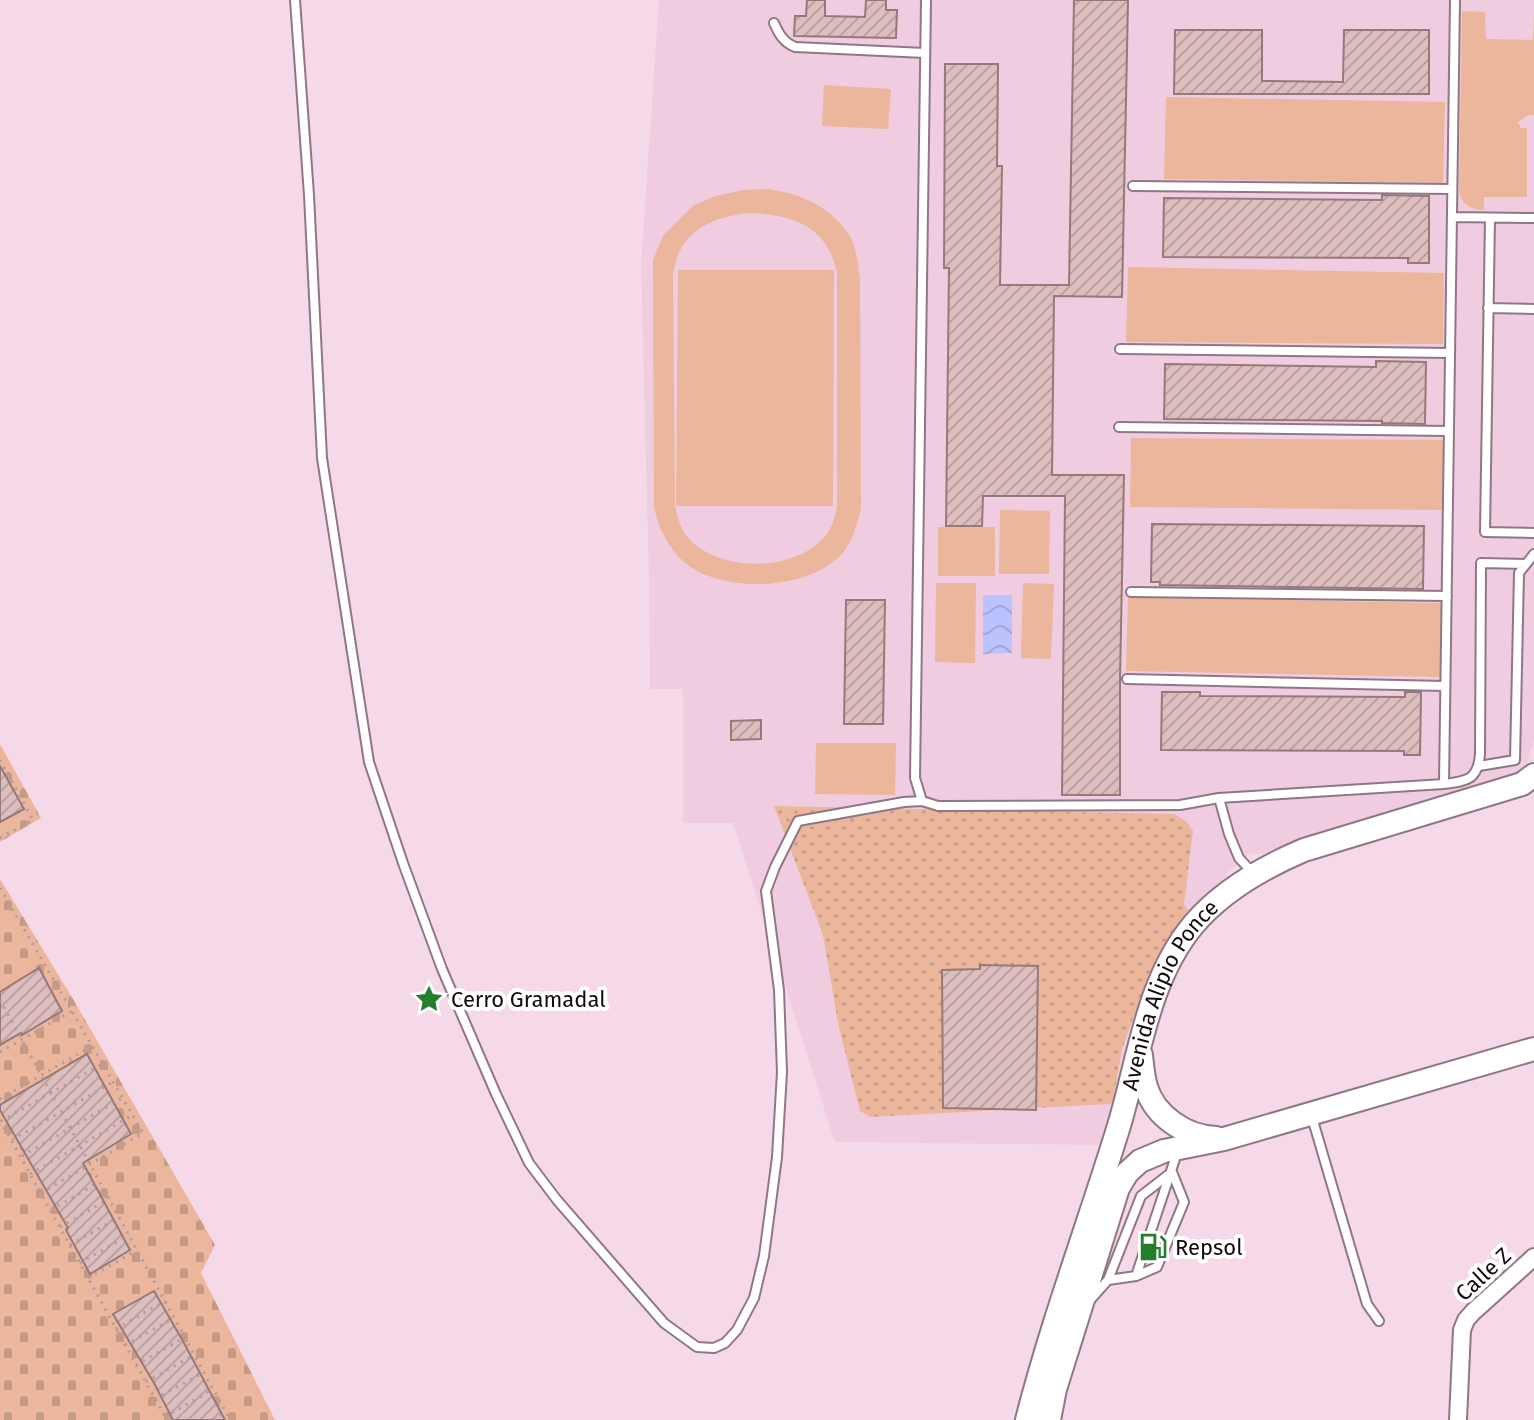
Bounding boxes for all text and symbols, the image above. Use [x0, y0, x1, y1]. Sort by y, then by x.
street label: Avenida Alipio Ponce [1116, 894, 1224, 1093]
place icon: Cerro Gramadal [414, 984, 444, 1014]
place label: Cerro Gramadal [451, 986, 606, 1013]
fuel station icon: Repsol [1138, 1232, 1168, 1262]
place label: Repsol [1175, 1234, 1243, 1261]
street label: Calle Z [1450, 1242, 1517, 1307]

